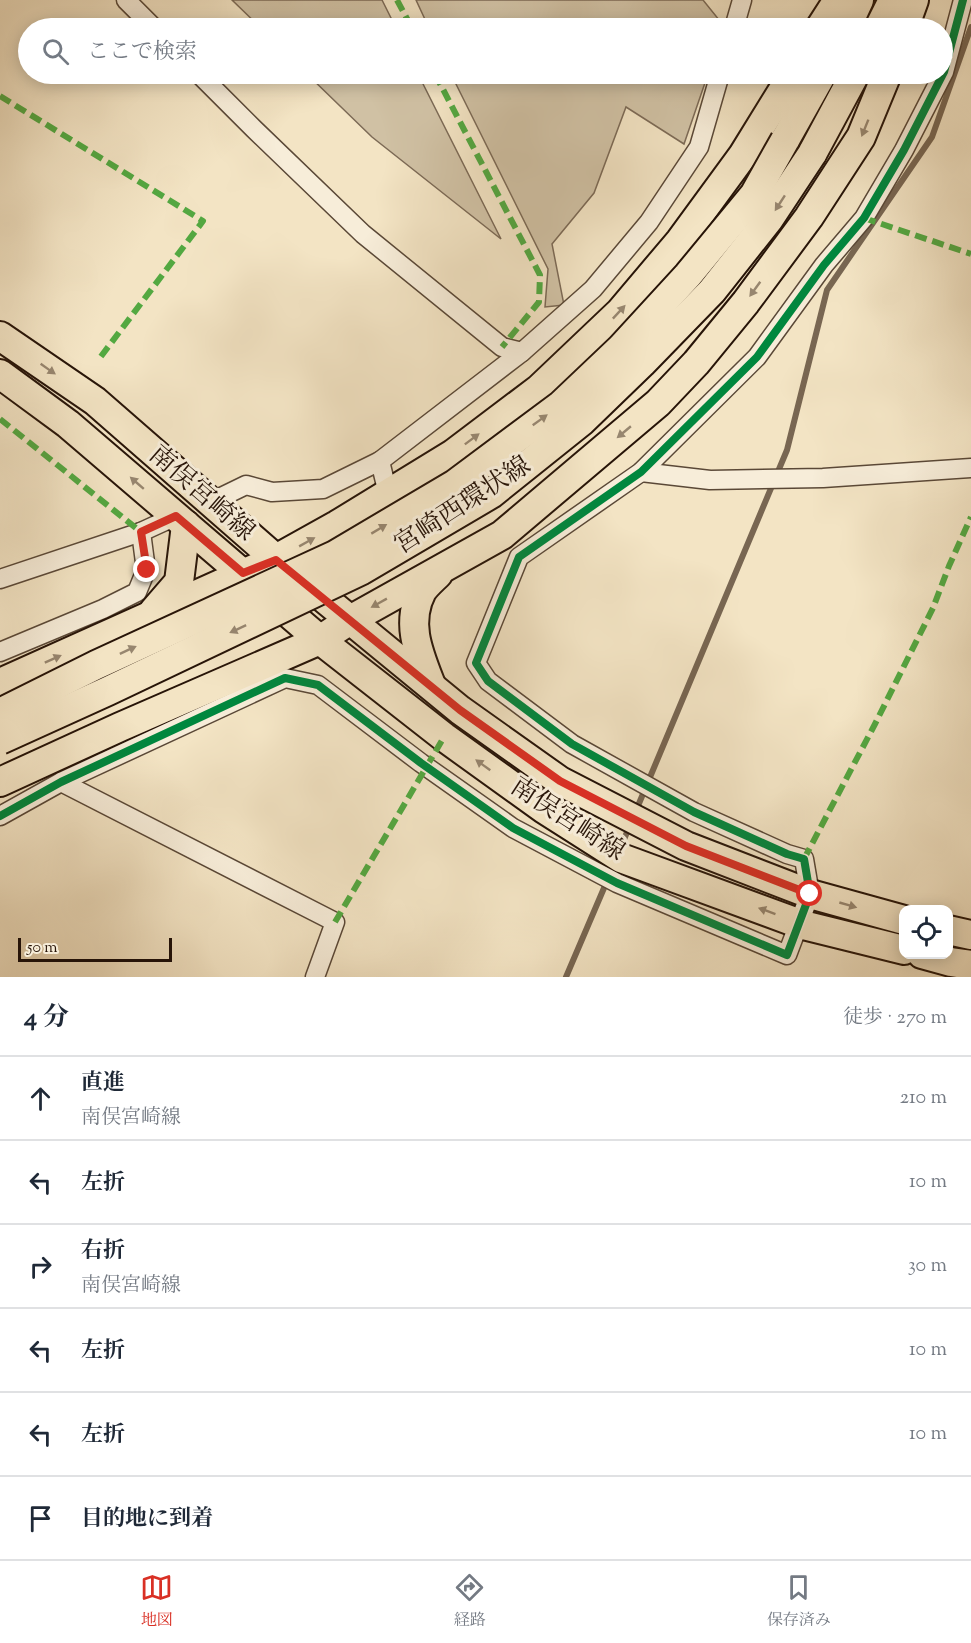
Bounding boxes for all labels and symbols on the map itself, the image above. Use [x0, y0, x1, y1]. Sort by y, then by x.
one-way arrow [860, 119, 870, 137]
one-way arrow [774, 194, 786, 210]
one-way arrow [750, 281, 762, 296]
one-way arrow [612, 304, 626, 319]
one-way arrow [40, 363, 56, 375]
one-way arrow [532, 414, 548, 426]
one-way arrow [617, 425, 632, 438]
one-way arrow [464, 433, 480, 445]
street label: 南俣宮崎線 [140, 437, 262, 551]
street label: 宮崎西環状線 [388, 448, 538, 564]
one-way arrow [129, 476, 145, 489]
one-way arrow [371, 523, 387, 534]
one-way arrow [299, 537, 315, 548]
route end [133, 556, 159, 582]
one-way arrow [371, 598, 388, 608]
one-way arrow [230, 625, 247, 634]
one-way arrow [119, 645, 137, 655]
one-way arrow [45, 654, 63, 664]
one-way arrow [476, 759, 492, 771]
street label: 南俣宮崎線 [502, 769, 632, 871]
route start [796, 880, 822, 906]
one-way arrow [839, 901, 857, 910]
one-way arrow [757, 906, 775, 916]
scale bar [18, 935, 172, 962]

